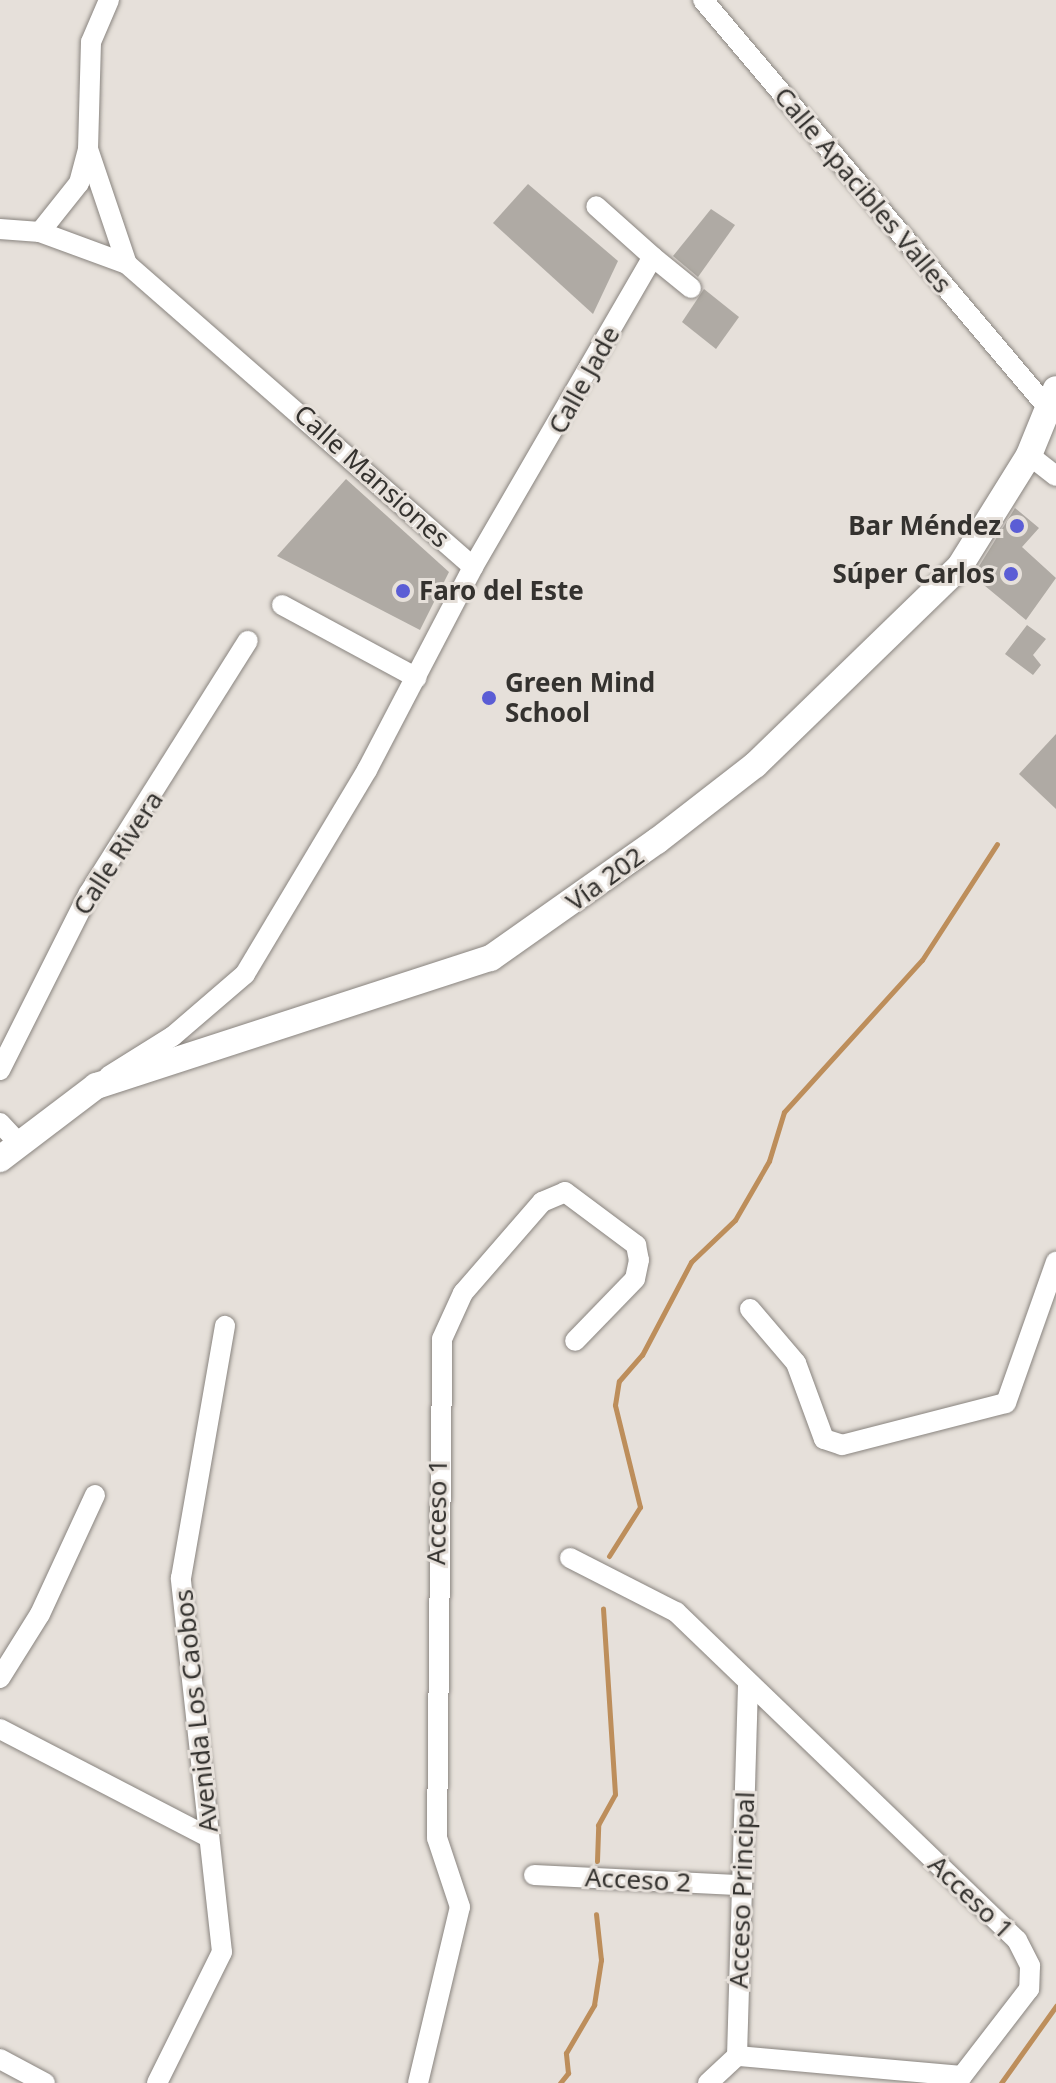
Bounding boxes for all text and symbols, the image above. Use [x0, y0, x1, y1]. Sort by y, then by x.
street label: Calle Apacibles Valles [768, 81, 958, 299]
street label: Calle Jade [542, 321, 626, 439]
street label: Calle Mansiones [288, 398, 456, 554]
place label: Bar Méndez [848, 510, 1001, 542]
marker: Bar Méndez [1008, 517, 1026, 535]
place label: Súper Carlos [833, 558, 995, 590]
marker: Súper Carlos [1002, 565, 1020, 583]
place label: Faro del Este [419, 575, 584, 607]
marker: Faro del Este [394, 582, 412, 600]
place label: Green Mind School [505, 667, 655, 728]
marker: Green Mind School [480, 689, 498, 707]
street label: Calle Rivera [66, 785, 170, 921]
street label: Vía 202 [560, 840, 650, 918]
street label: Acceso 1 [420, 1459, 454, 1565]
street label: Avenida Los Caobos [168, 1588, 224, 1834]
street label: Acceso Principal [723, 1791, 761, 1989]
street label: Acceso 1 [922, 1849, 1020, 1945]
street label: Acceso 2 [584, 1862, 692, 1898]

